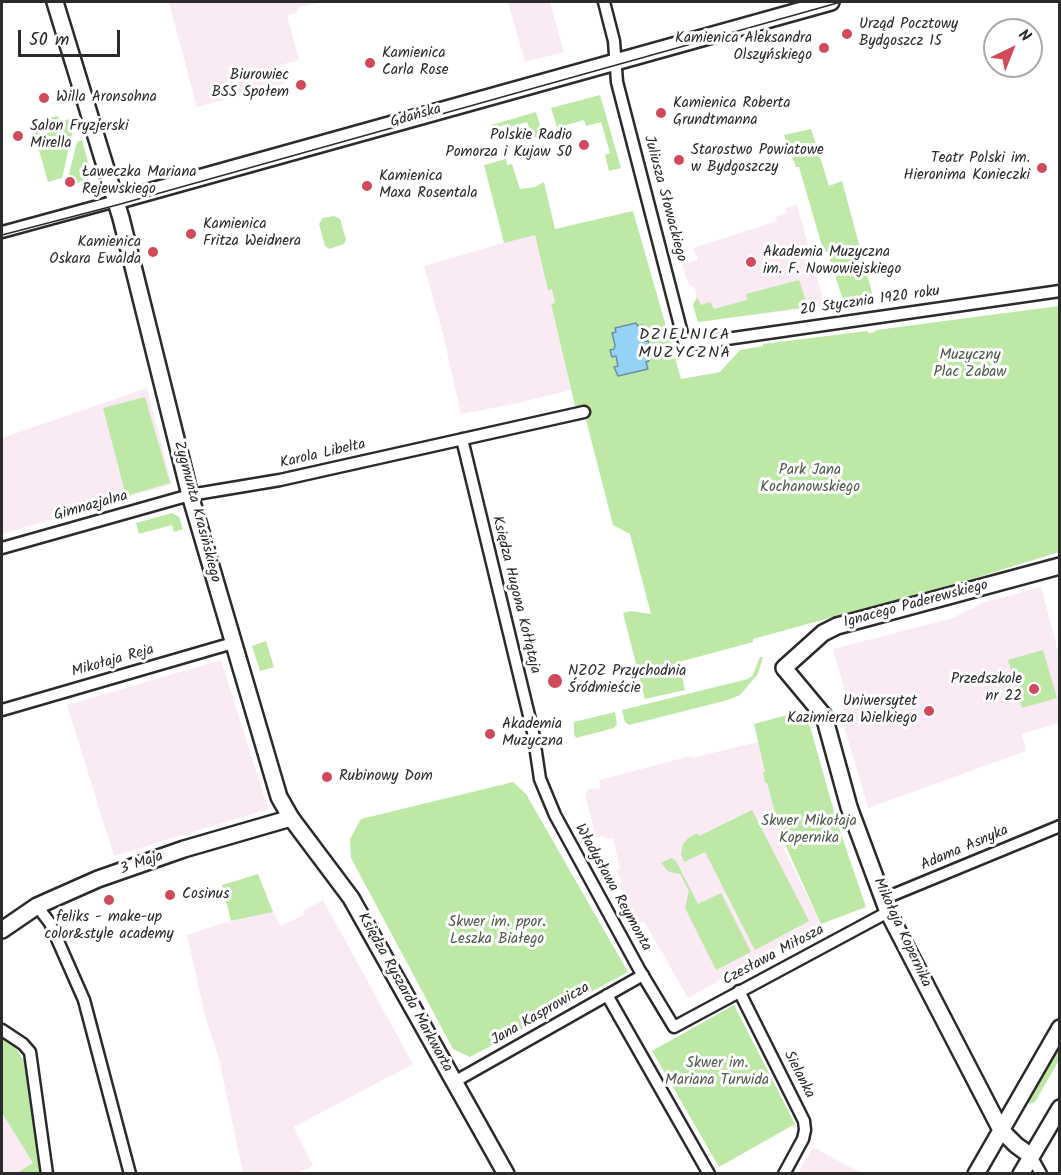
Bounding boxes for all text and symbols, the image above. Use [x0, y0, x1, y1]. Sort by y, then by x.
place label: Urząd Pocztowy Bydgoszcz 15 [859, 16, 958, 51]
scale bar [21, 18, 123, 56]
north arrow [983, 18, 1043, 78]
text: N [1012, 23, 1036, 49]
text: 50 m [29, 26, 69, 55]
marker: Urząd Pocztowy Bydgoszcz 15 [840, 27, 854, 41]
place label: Kamienica Aleksandra Olszyńskiego [675, 30, 812, 65]
marker: Kamienica Aleksandra Olszyńskiego [817, 41, 831, 55]
place label: Kamienica Carla Rose [382, 45, 448, 80]
marker: Kamienica Carla Rose [363, 56, 377, 70]
place label: Biurowiec BSS Społem [211, 67, 289, 102]
marker: Biurowiec BSS Społem [294, 78, 308, 92]
place label: Willa Aronsohna [56, 89, 157, 107]
marker: Willa Aronsohna [37, 91, 51, 105]
place label: Kamienica Roberta Grundtmanna [673, 95, 790, 130]
street label: Gdańska [388, 101, 444, 133]
marker: Kamienica Roberta Grundtmanna [654, 106, 668, 120]
place label: Salon Fryzjerski Mirella [30, 118, 128, 153]
place label: Polskie Radio Pomorza i Kujaw 50 [446, 127, 572, 162]
marker: Salon Fryzjerski Mirella [11, 129, 25, 143]
street label: Juliusza Słowackiego [638, 134, 690, 264]
marker: Polskie Radio Pomorza i Kujaw 50 [577, 138, 591, 152]
place label: Starostwo Powiatowe w Bydgoszczy [691, 142, 824, 177]
place label: Teatr Polski im. Hieronima Konieczki [903, 150, 1030, 185]
marker: Starostwo Powiatowe w Bydgoszczy [672, 153, 686, 167]
marker: Teatr Polski im. Hieronima Konieczki [1035, 161, 1049, 175]
place label: Ławeczka Mariana Rejewskiego [82, 164, 196, 199]
place label: Kamienica Maxa Rosentala [379, 168, 478, 203]
marker: Ławeczka Mariana Rejewskiego [63, 175, 77, 189]
marker: Kamienica Maxa Rosentala [360, 179, 374, 193]
place label: Kamienica Fritza Weidnera [203, 216, 301, 251]
marker: Kamienica Fritza Weidnera [184, 227, 198, 241]
place label: Kamienica Oskara Ewalda [49, 234, 141, 269]
place label: Akademia Muzyczna im. F. Nowowiejskiego [763, 244, 901, 279]
marker: Kamienica Oskara Ewalda [146, 245, 160, 259]
marker: Akademia Muzyczna im. F. Nowowiejskiego [744, 255, 758, 269]
street label: 20 Stycznia 1920 roku [799, 283, 941, 321]
district label: DZIELNICA MUZYCZNA [638, 326, 732, 364]
park label: Muzyczny Plac Zabaw [934, 347, 1006, 382]
street label: Karola Libelta [278, 436, 368, 474]
street label: Zygmunta Krasińskiego [168, 439, 224, 585]
park label: Park Jana Kochanowskiego [760, 462, 860, 497]
street label: Gimnazjalna [52, 488, 130, 526]
street label: Księdza Hugona Kołłątaja [487, 514, 543, 676]
street label: Ignacego Paderewskiego [842, 577, 990, 633]
street label: Mikołaja Reja [70, 642, 156, 682]
place label: NZOZ Przychodnia Śródmieście [568, 663, 686, 698]
place label: Przedszkole nr 22 [951, 671, 1022, 706]
marker: NZOZ Przychodnia Śródmieście [546, 672, 564, 690]
marker: Przedszkole nr 22 [1027, 682, 1041, 696]
place label: Uniwersytet Kazimierza Wielkiego [787, 693, 917, 728]
marker: Uniwersytet Kazimierza Wielkiego [922, 704, 936, 718]
place label: Akademia Muzyczna [502, 716, 563, 751]
marker: Akademia Muzyczna [483, 727, 497, 741]
place label: Rubinowy Dom [339, 768, 433, 786]
marker: Rubinowy Dom [320, 770, 334, 784]
park label: Skwer Mikołaja Kopernika [761, 813, 857, 848]
street label: Władysława Reymonta [570, 821, 654, 955]
street label: Adama Asnyka [919, 822, 1011, 876]
street label: 3 Maja [118, 848, 166, 880]
street label: Mikołaja Kopernika [868, 875, 934, 991]
place label: Cosinus [182, 886, 229, 904]
marker: Cosinus [163, 888, 177, 902]
marker: feliks - make-up color&style academy [102, 893, 116, 907]
place label: feliks - make-up color&style academy [44, 909, 174, 944]
street label: Księdza Ryszarda Markwarta [353, 910, 455, 1076]
park label: Skwer im. ppor. Leszka Białego [448, 914, 546, 949]
street label: Czesława Miłosza [720, 922, 828, 990]
street label: Jana Kasprowicza [489, 980, 593, 1050]
street label: Sielanka [778, 1048, 818, 1102]
park label: Skwer im. Mariana Turwida [665, 1055, 769, 1090]

